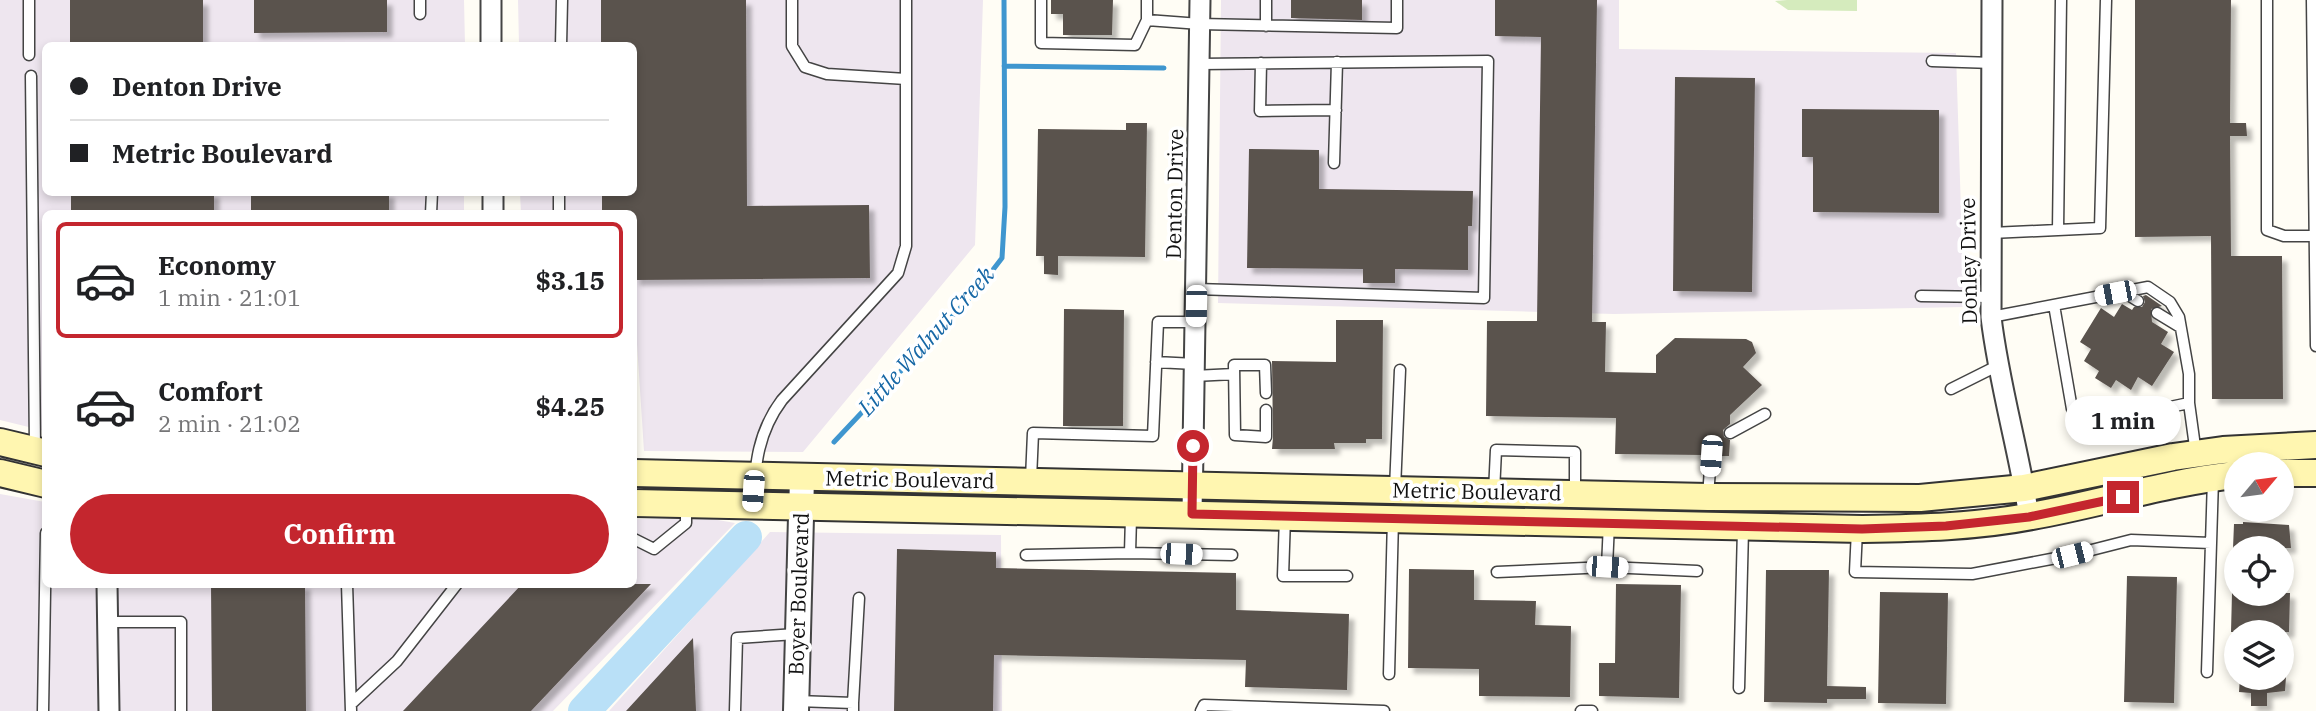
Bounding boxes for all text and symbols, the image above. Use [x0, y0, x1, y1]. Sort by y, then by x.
text: Denton Drive [112, 69, 282, 103]
street label: Denton Drive [1159, 129, 1189, 259]
text: Metric Boulevard [112, 136, 333, 170]
street label: Donley Drive [1953, 197, 1983, 325]
text: Economy [158, 248, 276, 282]
icon: car [74, 249, 137, 312]
water label: Little Walnut Creek [850, 259, 1001, 422]
text: $3.15 [535, 263, 605, 297]
car [2093, 279, 2138, 307]
text: 1 min · 21:01 [158, 282, 301, 312]
car [1186, 285, 1207, 327]
text: Comfort [158, 374, 263, 408]
icon: car [74, 375, 137, 438]
text: $4.25 [535, 389, 605, 423]
callout: 1 min [2065, 396, 2181, 444]
text: 1 min [2091, 405, 2155, 435]
text: 2 min · 21:02 [158, 408, 301, 438]
route start [1177, 430, 1209, 462]
car [1700, 434, 1723, 478]
north arrow [2224, 452, 2294, 522]
map controls [2224, 452, 2294, 690]
street label: Metric Boulevard [825, 464, 995, 494]
car [742, 469, 765, 513]
street label: Metric Boulevard [1392, 476, 1562, 506]
route end [2107, 481, 2139, 513]
button: Confirm [70, 494, 609, 574]
street label: Boyer Boulevard [781, 512, 815, 676]
button: locate [2224, 536, 2294, 606]
car [2050, 540, 2095, 570]
car [1160, 543, 1203, 565]
car [1586, 555, 1629, 579]
button: layers [2224, 620, 2294, 690]

